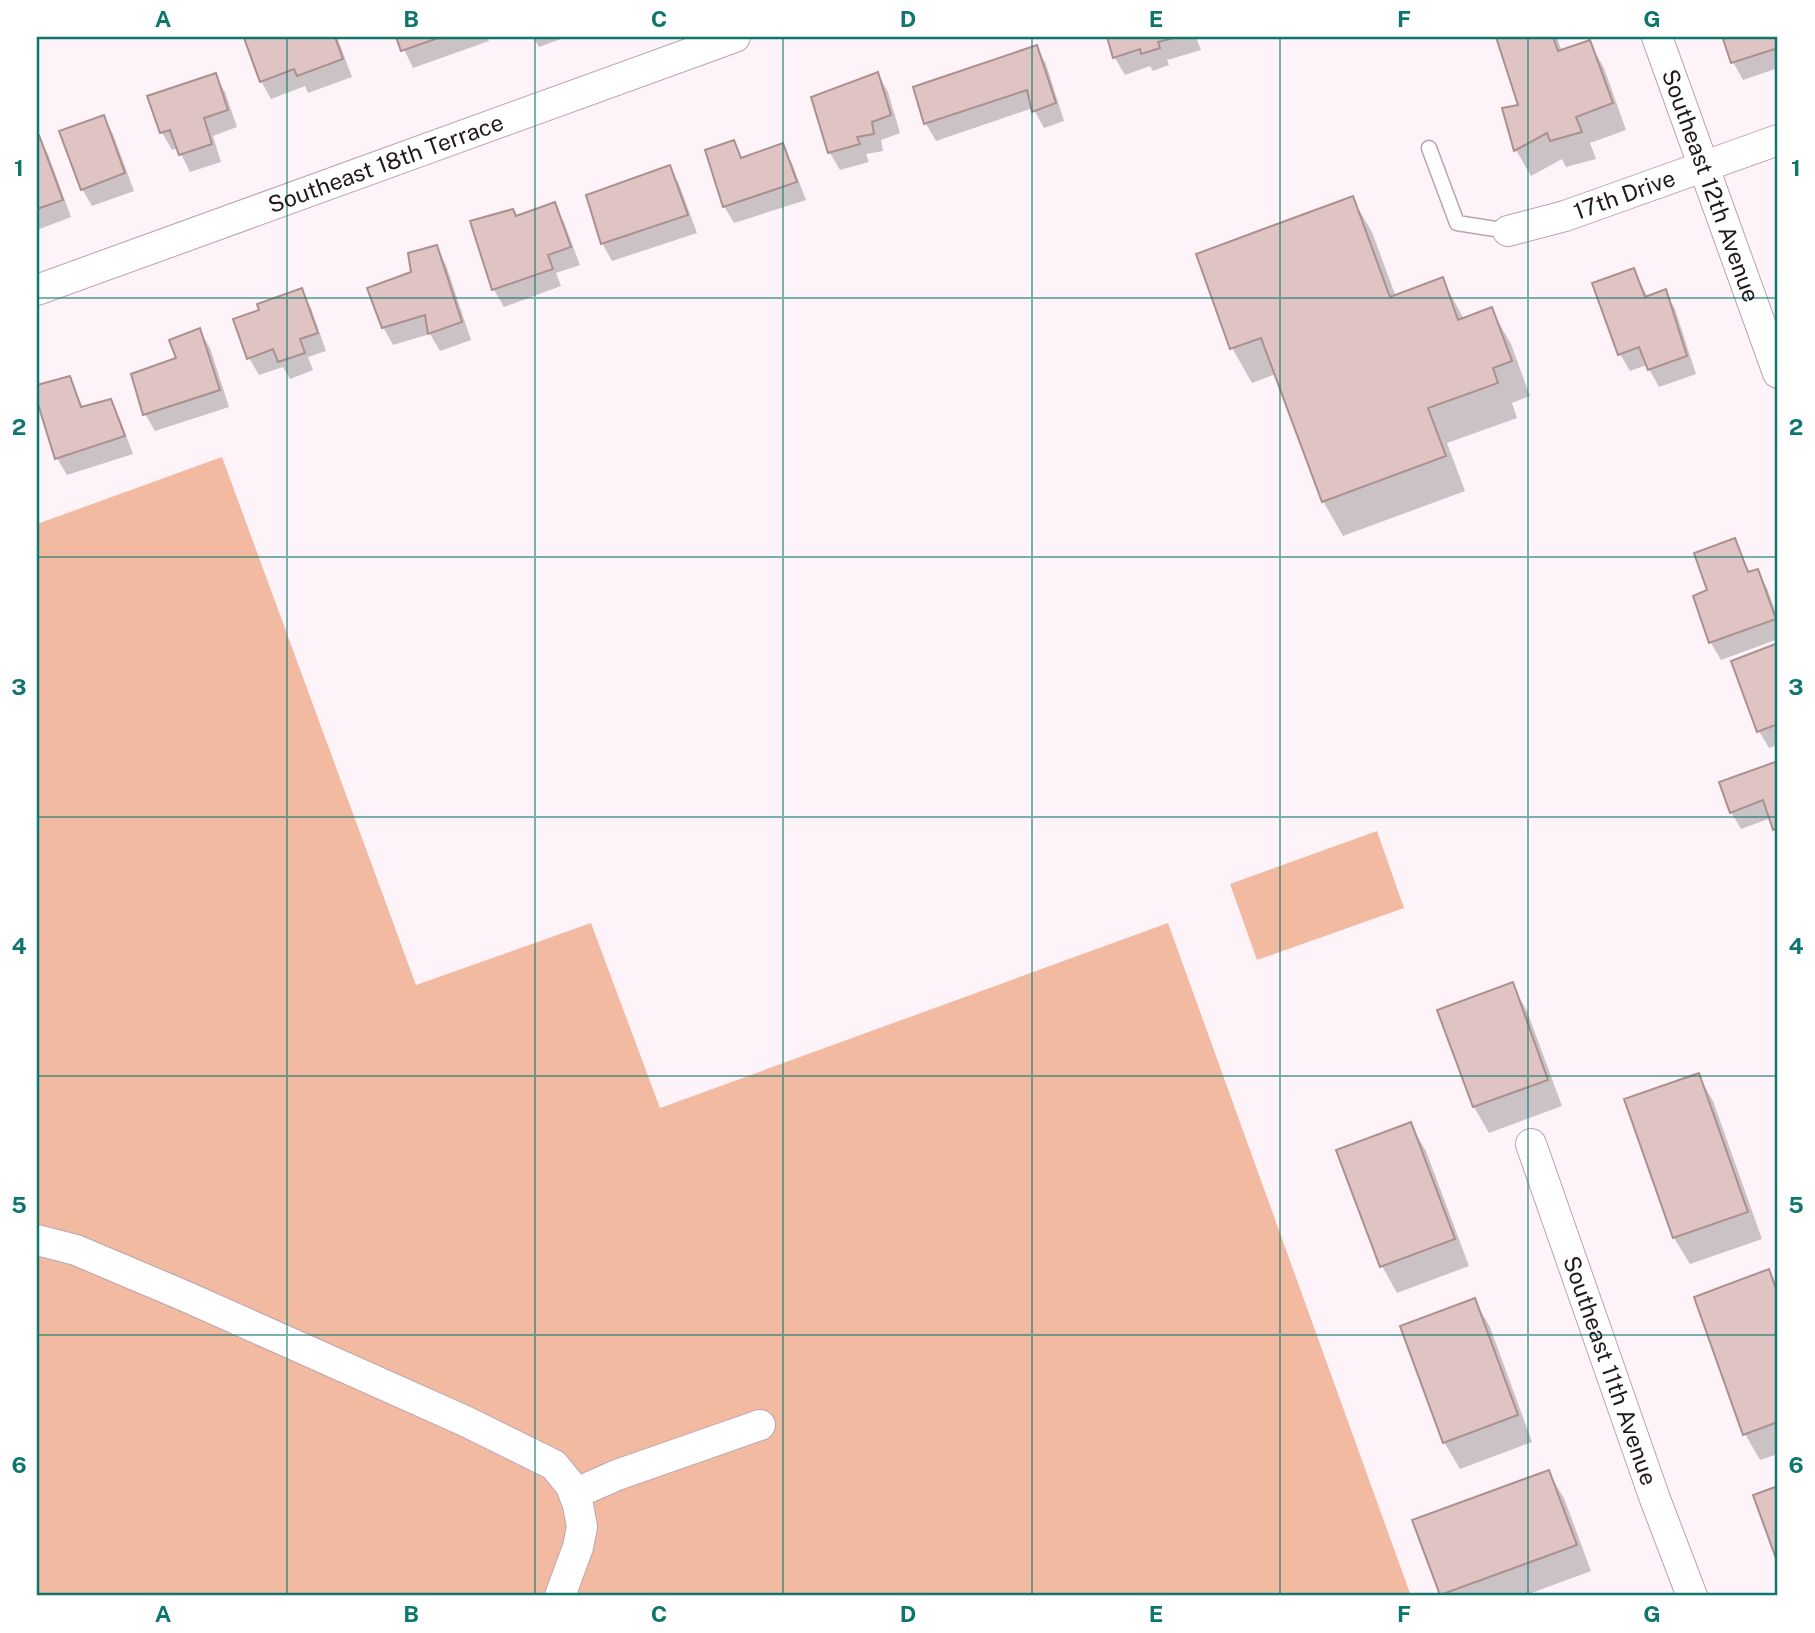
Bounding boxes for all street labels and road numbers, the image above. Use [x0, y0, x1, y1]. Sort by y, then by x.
street label: Southeast 12th Avenue [1657, 66, 1765, 305]
street label: Southeast 18th Terrace [264, 108, 507, 218]
street label: 17th Drive [1570, 164, 1679, 225]
street label: Southeast 11th Avenue [1558, 1252, 1663, 1489]

